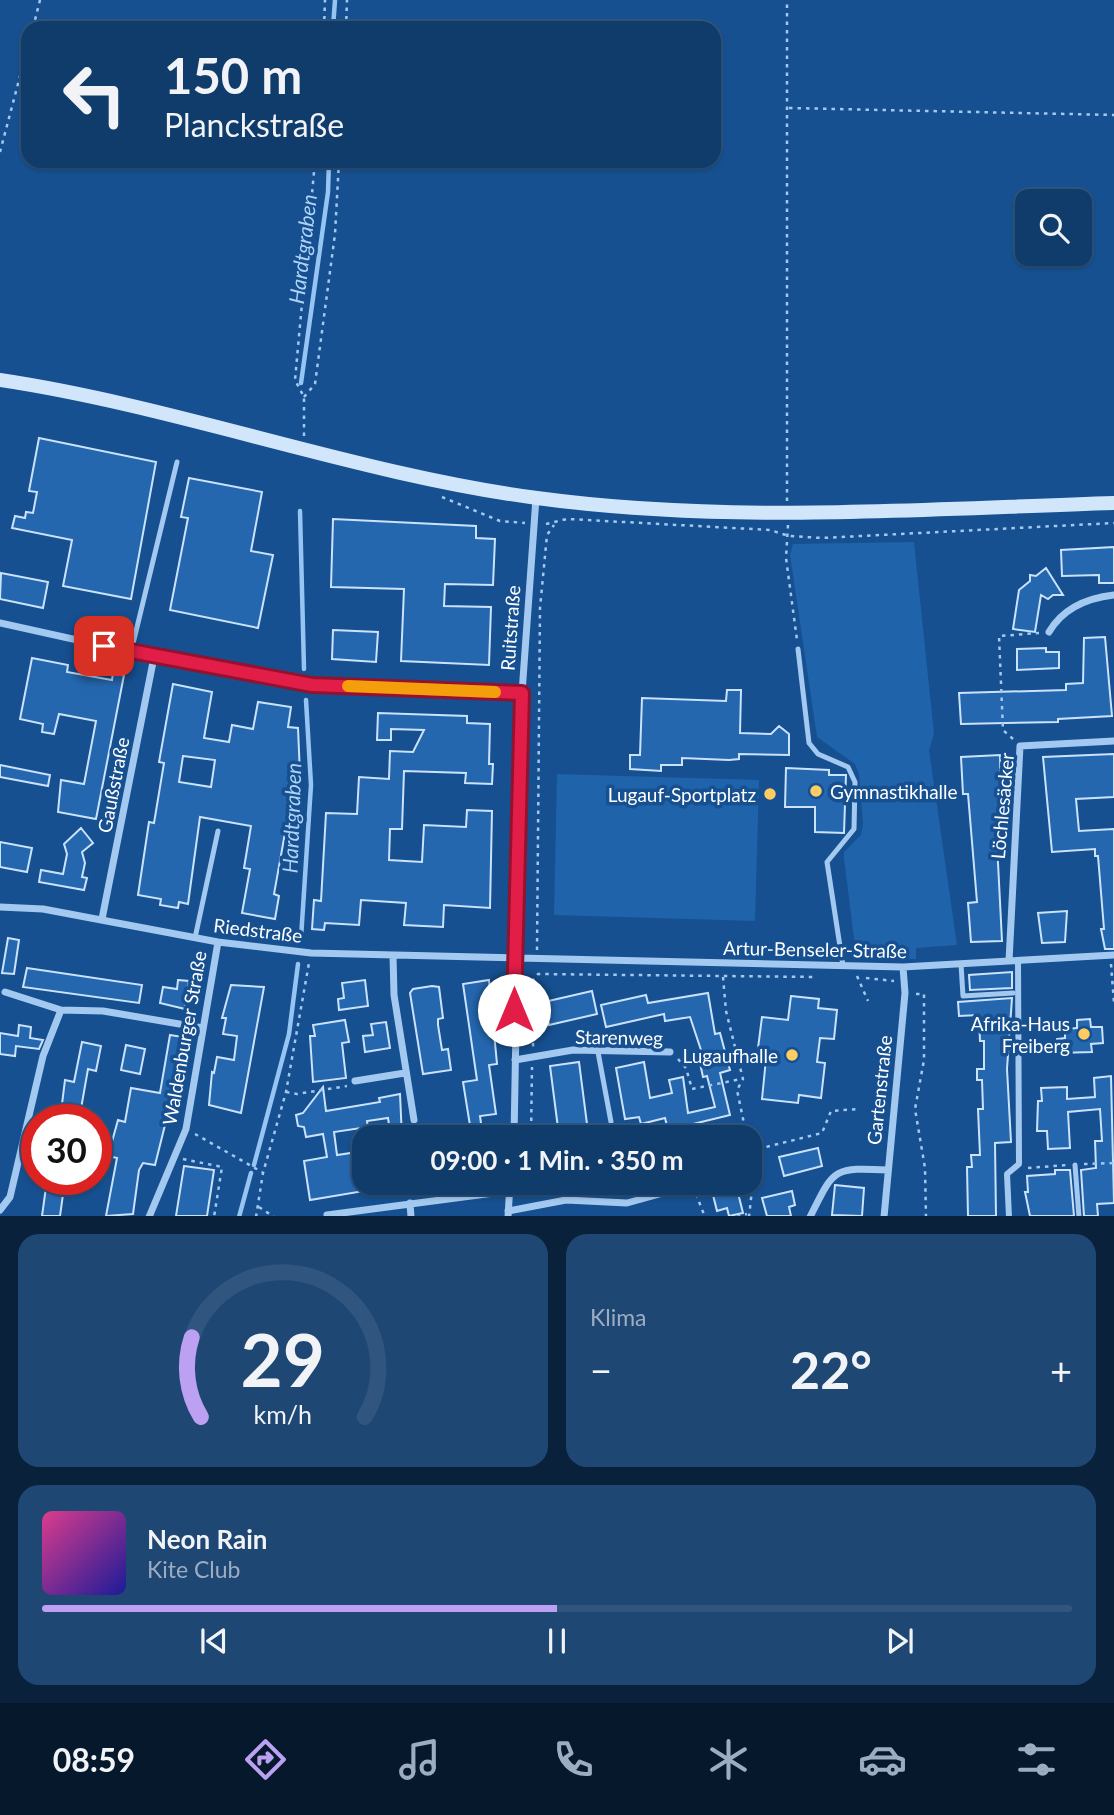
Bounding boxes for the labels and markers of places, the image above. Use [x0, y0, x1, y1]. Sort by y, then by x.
pin [74, 616, 134, 676]
place label: Gymnastikhalle [830, 780, 958, 803]
place label: Lugauf-Sportplatz [608, 783, 756, 806]
marker: Gymnastikhalle [808, 783, 824, 799]
marker: Lugauf-Sportplatz [762, 786, 778, 802]
place label: Afrika-Haus Freiberg [971, 1012, 1070, 1057]
marker: Afrika-Haus Freiberg [1076, 1026, 1092, 1042]
place label: Lugaufhalle [683, 1044, 778, 1067]
marker: Lugaufhalle [784, 1047, 800, 1063]

